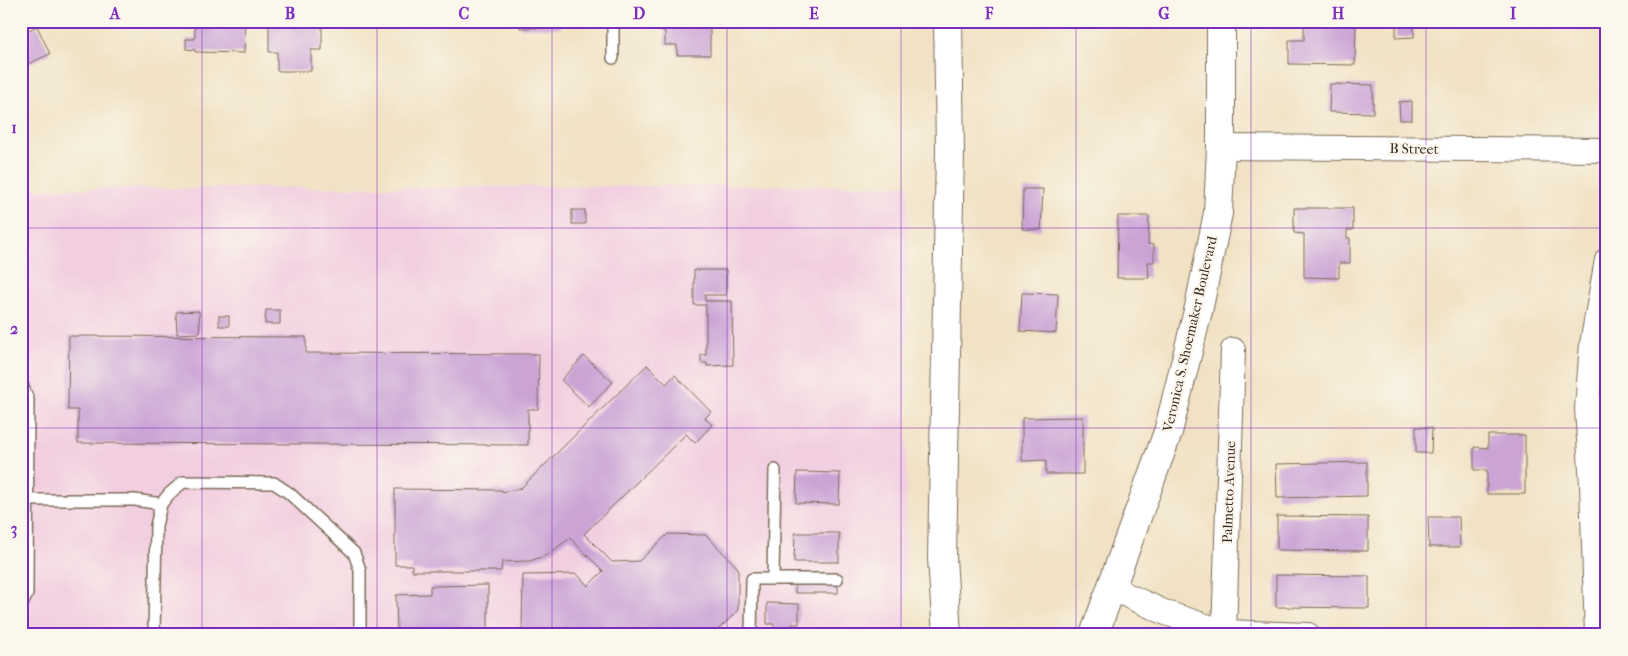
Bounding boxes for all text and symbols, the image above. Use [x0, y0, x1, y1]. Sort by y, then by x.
text: A [109, 4, 121, 23]
text: B [285, 4, 295, 23]
text: C [459, 4, 470, 23]
text: D [633, 4, 645, 23]
text: E [809, 4, 819, 23]
text: F [984, 4, 994, 23]
text: G [1158, 4, 1170, 23]
text: H [1332, 4, 1345, 23]
text: I [1510, 4, 1517, 23]
text: 1 [11, 118, 17, 137]
street label: B Street [1389, 140, 1439, 158]
street label: Veronica S. Shoemaker Boulevard [1159, 234, 1221, 434]
text: 2 [10, 319, 18, 338]
street label: Palmetto Avenue [1219, 440, 1239, 543]
text: 3 [11, 519, 17, 539]

